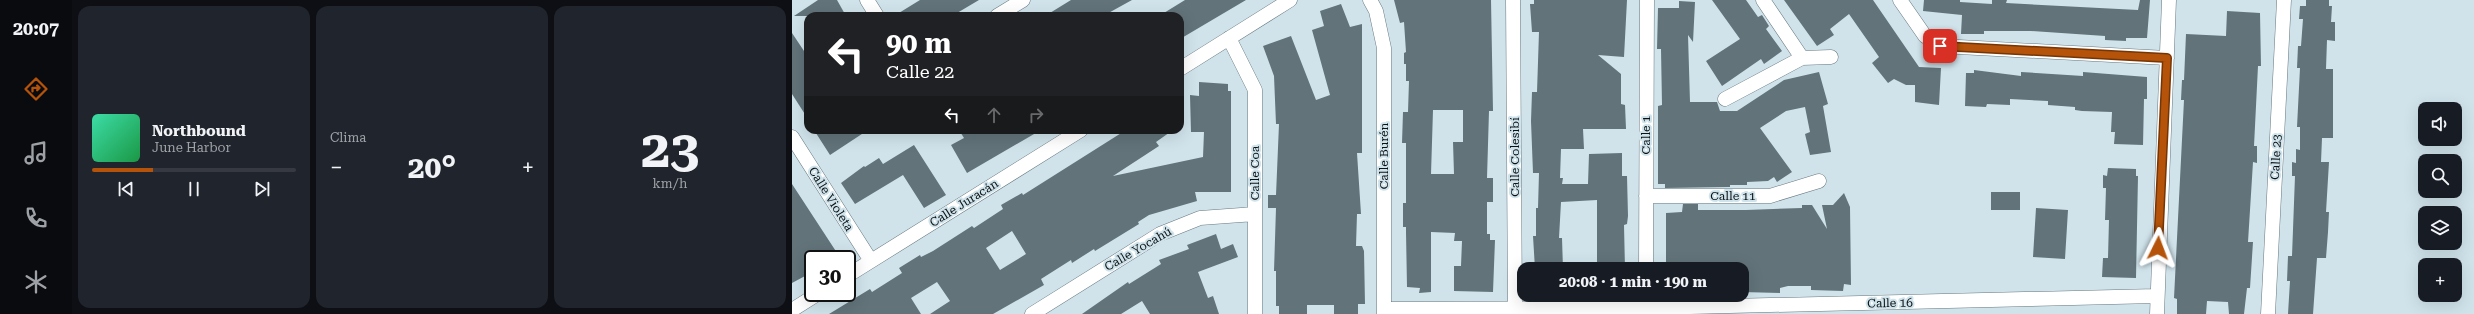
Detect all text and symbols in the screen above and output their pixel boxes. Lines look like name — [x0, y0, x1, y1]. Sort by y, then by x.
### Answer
text: 20:07 — [13, 18, 59, 39]
text: 90 m — [886, 27, 951, 60]
icon: left — [820, 28, 872, 80]
pin — [1923, 29, 1957, 63]
icon: arrive — [1929, 35, 1951, 57]
text: Calle 22 — [886, 61, 954, 82]
icon: directions — [22, 75, 50, 103]
map controls — [2418, 102, 2462, 302]
button: sound — [2418, 102, 2462, 146]
icon: left — [941, 104, 963, 126]
icon: ahead — [983, 104, 1005, 126]
icon: right — [1025, 104, 1047, 126]
street label: Calle 1 — [1639, 115, 1653, 154]
street label: Calle Colesibí — [1508, 117, 1522, 197]
text: 23 — [641, 119, 699, 180]
text: Northbound — [152, 122, 246, 140]
street label: Calle Burén — [1377, 122, 1391, 189]
text: Clima — [330, 130, 366, 145]
street label: Calle 23 — [2268, 134, 2284, 180]
icon: music — [22, 139, 50, 167]
text: June Harbor — [152, 140, 231, 155]
street label: Calle Coa — [1248, 145, 1262, 200]
text: 20° — [408, 150, 456, 185]
button: search — [2418, 154, 2462, 198]
text: − — [330, 155, 342, 180]
text: + — [522, 155, 534, 180]
street label: Calle Violeta — [806, 164, 857, 234]
text: km/h — [653, 176, 687, 191]
street label: Calle Juracán — [927, 176, 1001, 230]
icon: previous — [115, 178, 137, 200]
icon: pause — [183, 178, 205, 200]
icon: next — [251, 178, 273, 200]
street label: Calle 11 — [1710, 189, 1756, 203]
icon: phone — [22, 204, 50, 232]
button: layers — [2418, 206, 2462, 250]
street label: Calle Yocahú — [1102, 224, 1174, 274]
position arrow — [2137, 227, 2179, 269]
speed limit sign: 30 — [804, 250, 856, 302]
button: + — [2418, 258, 2462, 302]
icon: climate — [22, 268, 50, 296]
text: 20:08 · 1 min · 190 m — [1559, 273, 1707, 291]
street label: Calle 16 — [1867, 296, 1913, 310]

